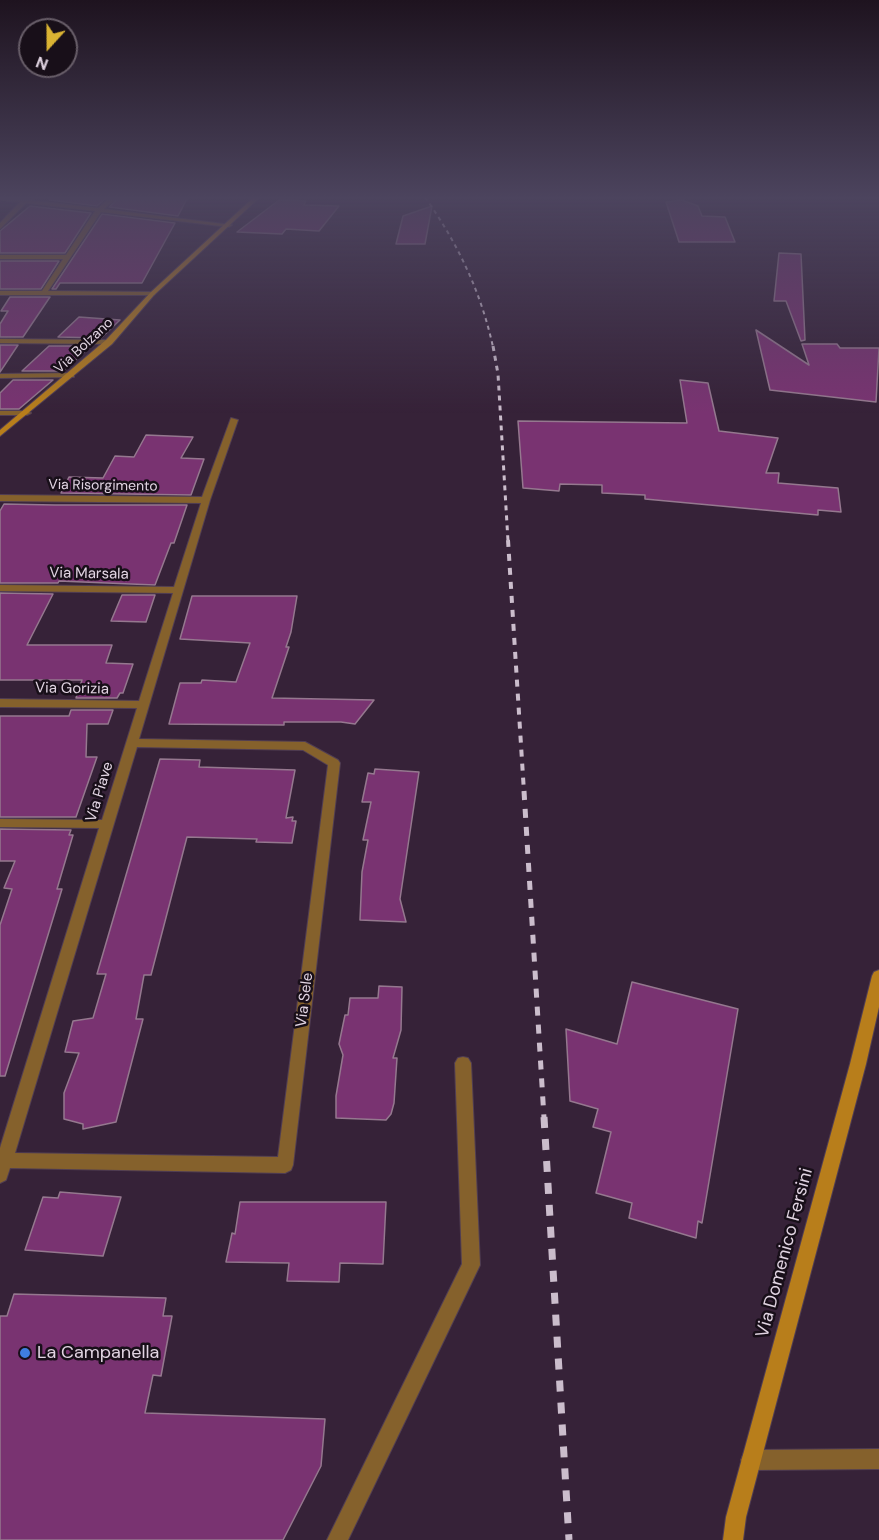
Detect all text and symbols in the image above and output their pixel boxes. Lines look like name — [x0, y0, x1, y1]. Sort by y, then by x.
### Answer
north arrow — [18, 18, 78, 78]
text: N — [33, 52, 51, 75]
street label: Via Bolzano — [51, 315, 117, 377]
street label: Via Risorgimento — [48, 477, 158, 495]
street label: Via Marsala — [49, 564, 129, 584]
street label: Via Gorizia — [35, 679, 109, 699]
street label: Via Piave — [82, 760, 118, 824]
street label: Via Sele — [293, 972, 317, 1028]
street label: Via Domenico Fersini — [752, 1166, 818, 1340]
place label: La Campanella — [37, 1342, 159, 1364]
marker: La Campanella — [18, 1346, 32, 1360]

